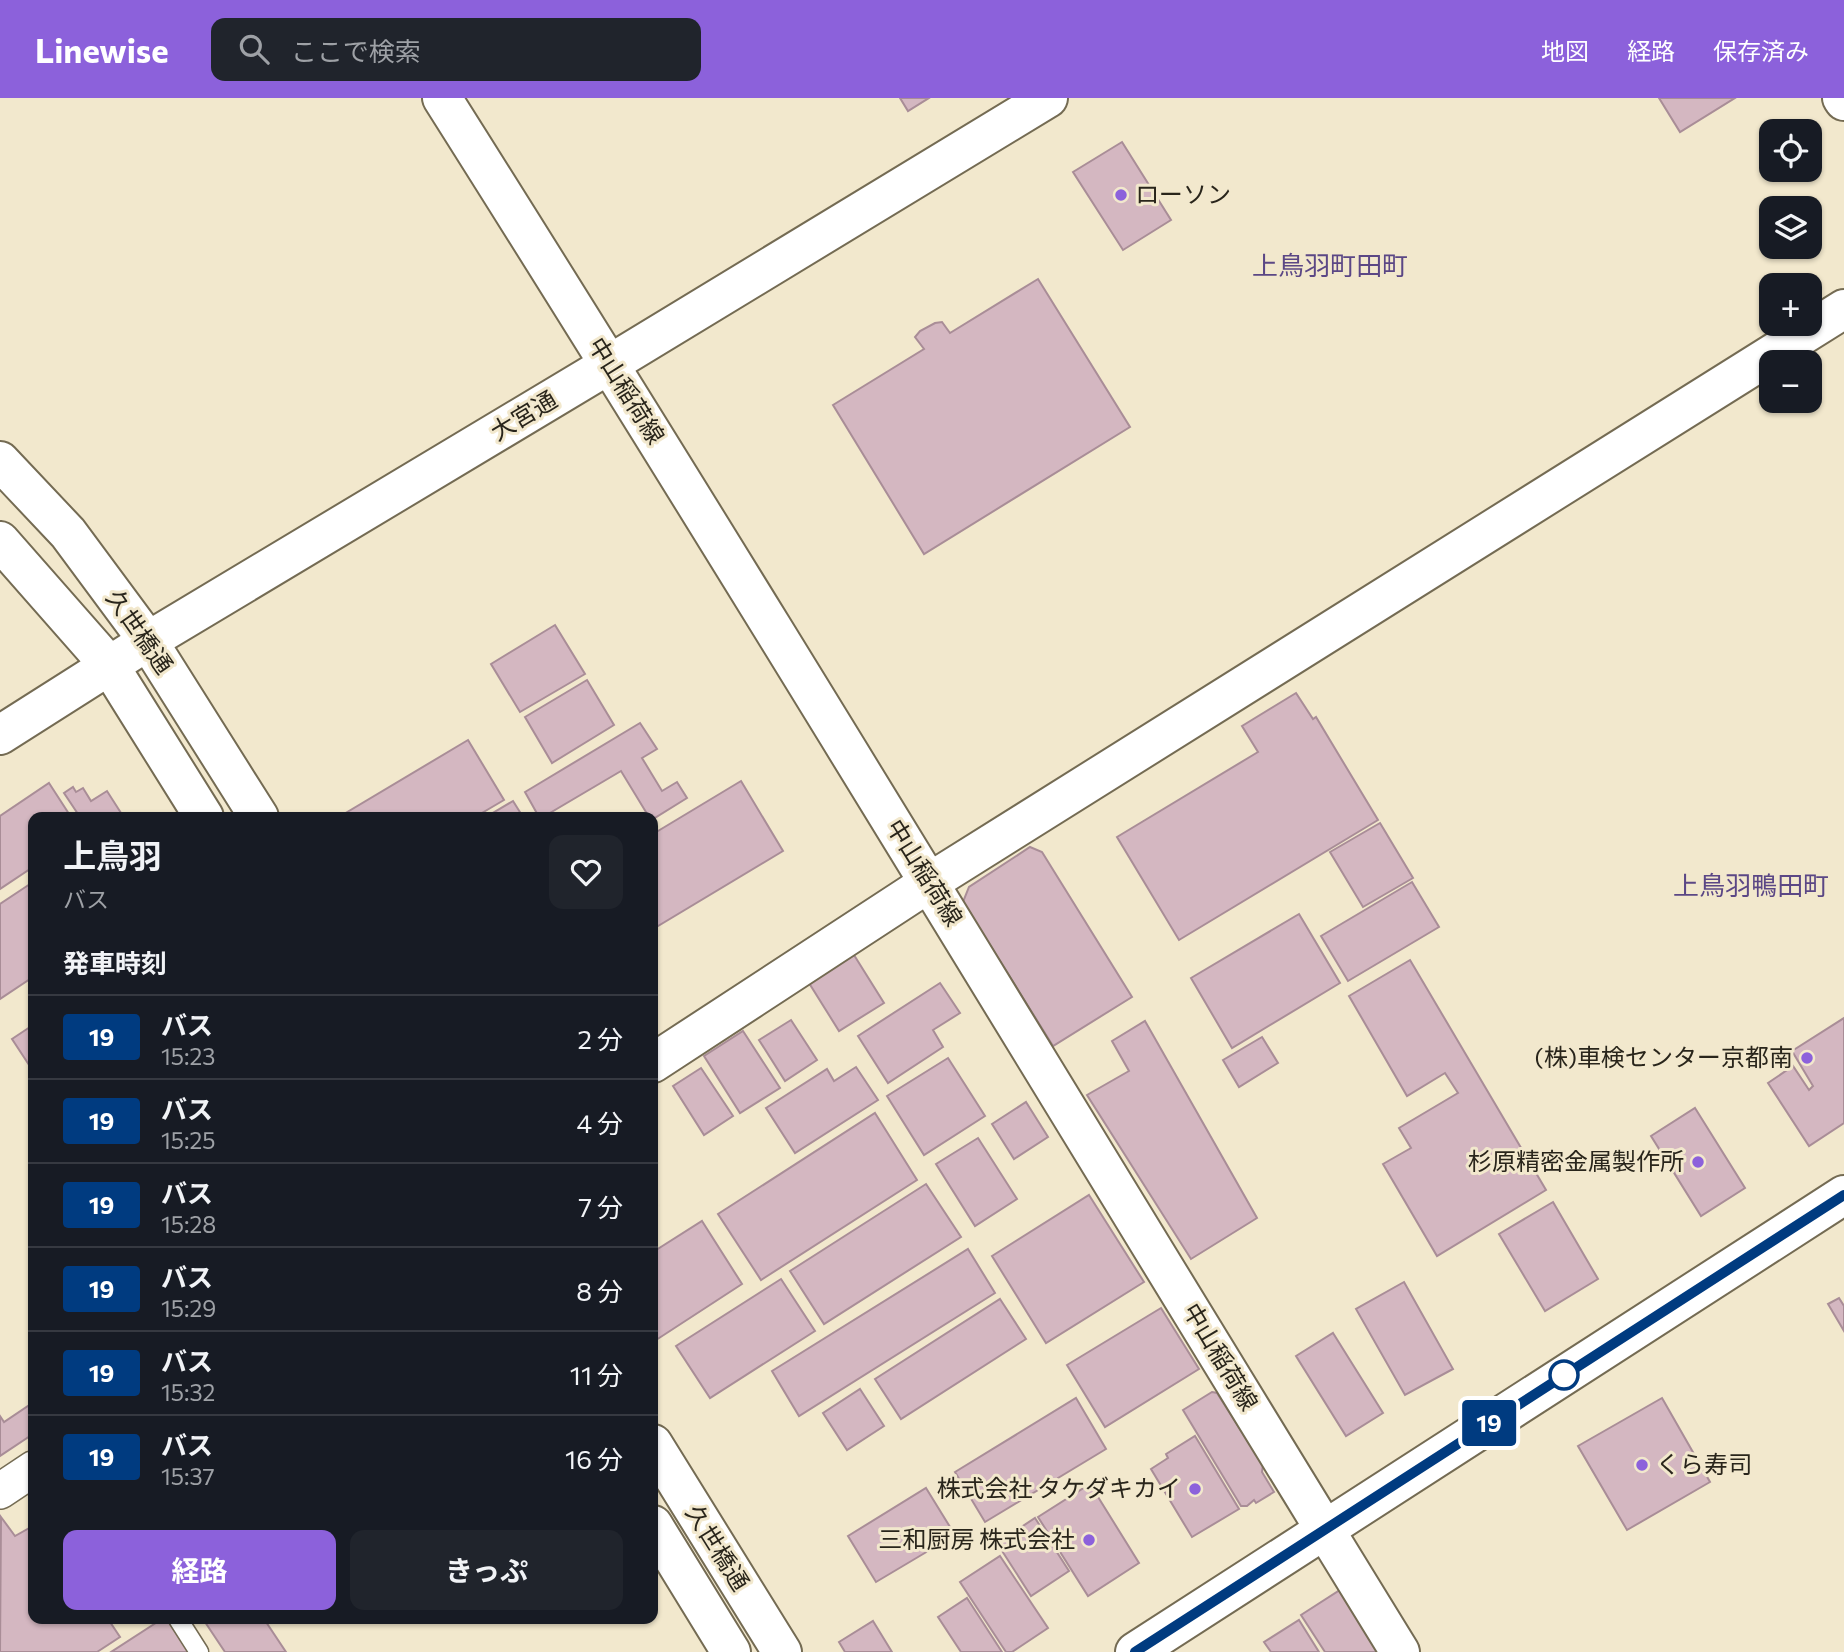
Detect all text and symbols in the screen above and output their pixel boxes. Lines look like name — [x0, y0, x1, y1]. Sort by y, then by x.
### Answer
search box — [211, 18, 701, 81]
text: Linewise — [35, 29, 169, 70]
icon: search — [235, 30, 273, 68]
text: ここで検索 — [291, 35, 421, 66]
text: 地図 — [1541, 36, 1589, 65]
text: 経路 — [1627, 36, 1675, 65]
text: 保存済み — [1713, 36, 1809, 65]
map controls — [1759, 119, 1822, 413]
button: locate — [1759, 119, 1822, 182]
place label: ローソン — [1135, 179, 1231, 208]
marker: ローソン — [1113, 187, 1129, 203]
button: layers — [1759, 196, 1822, 259]
district label: 上鳥羽町田町 — [1252, 249, 1408, 280]
button: + — [1759, 273, 1822, 336]
street label: 中山稲荷線 — [583, 332, 671, 449]
button: − — [1759, 350, 1822, 413]
street label: 大宮通 — [485, 384, 562, 446]
street label: 久世橋通 — [101, 584, 180, 679]
street label: 中山稲荷線 — [881, 814, 969, 931]
text: 上鳥羽 — [63, 834, 162, 875]
button: heart — [549, 835, 623, 909]
district label: 上鳥羽鴨田町 — [1673, 869, 1829, 900]
text: バス — [63, 885, 109, 913]
text: 発車時刻 — [63, 947, 167, 978]
text: バス — [161, 1009, 213, 1040]
text: 19 — [89, 1022, 114, 1051]
text: 2 分 — [578, 1023, 623, 1054]
text: 15:23 — [161, 1042, 215, 1070]
place label: (株)車検センター京都南 — [1535, 1042, 1793, 1071]
marker: (株)車検センター京都南 — [1799, 1050, 1815, 1066]
text: バス — [161, 1093, 213, 1124]
text: 19 — [89, 1106, 114, 1135]
text: 4 分 — [576, 1107, 623, 1138]
text: 15:25 — [161, 1126, 215, 1154]
place label: 杉原精密金属製作所 — [1468, 1146, 1684, 1175]
marker: 杉原精密金属製作所 — [1690, 1154, 1706, 1170]
text: バス — [161, 1177, 213, 1208]
text: 19 — [89, 1190, 114, 1219]
text: 7 分 — [578, 1191, 623, 1222]
text: 15:28 — [161, 1210, 216, 1238]
text: バス — [161, 1261, 213, 1292]
text: 19 — [89, 1274, 114, 1303]
text: 8 分 — [576, 1275, 623, 1306]
text: 15:29 — [161, 1294, 216, 1322]
street label: 中山稲荷線 — [1178, 1297, 1265, 1415]
text: バス — [161, 1345, 213, 1376]
text: 19 — [89, 1358, 114, 1387]
text: 11 分 — [570, 1359, 623, 1390]
unlabelled marker — [1549, 1360, 1579, 1390]
text: 15:32 — [161, 1378, 215, 1406]
line badge: 19 — [1458, 1400, 1520, 1446]
text: 19 — [1476, 1408, 1502, 1437]
text: バス — [161, 1429, 213, 1460]
text: 19 — [89, 1442, 114, 1471]
text: 16 分 — [565, 1443, 623, 1474]
place label: くら寿司 — [1656, 1449, 1752, 1478]
marker: くら寿司 — [1634, 1457, 1650, 1473]
text: 15:37 — [161, 1462, 215, 1490]
place label: 株式会社 タケダキカイ — [936, 1473, 1181, 1502]
marker: 株式会社 タケダキカイ — [1187, 1481, 1203, 1497]
street label: 久世橋通 — [681, 1499, 756, 1596]
place label: 三和厨房 株式会社 — [878, 1524, 1075, 1553]
button: 経路 — [63, 1530, 336, 1610]
button: きっぷ — [350, 1530, 623, 1610]
marker: 三和厨房 株式会社 — [1081, 1532, 1097, 1548]

